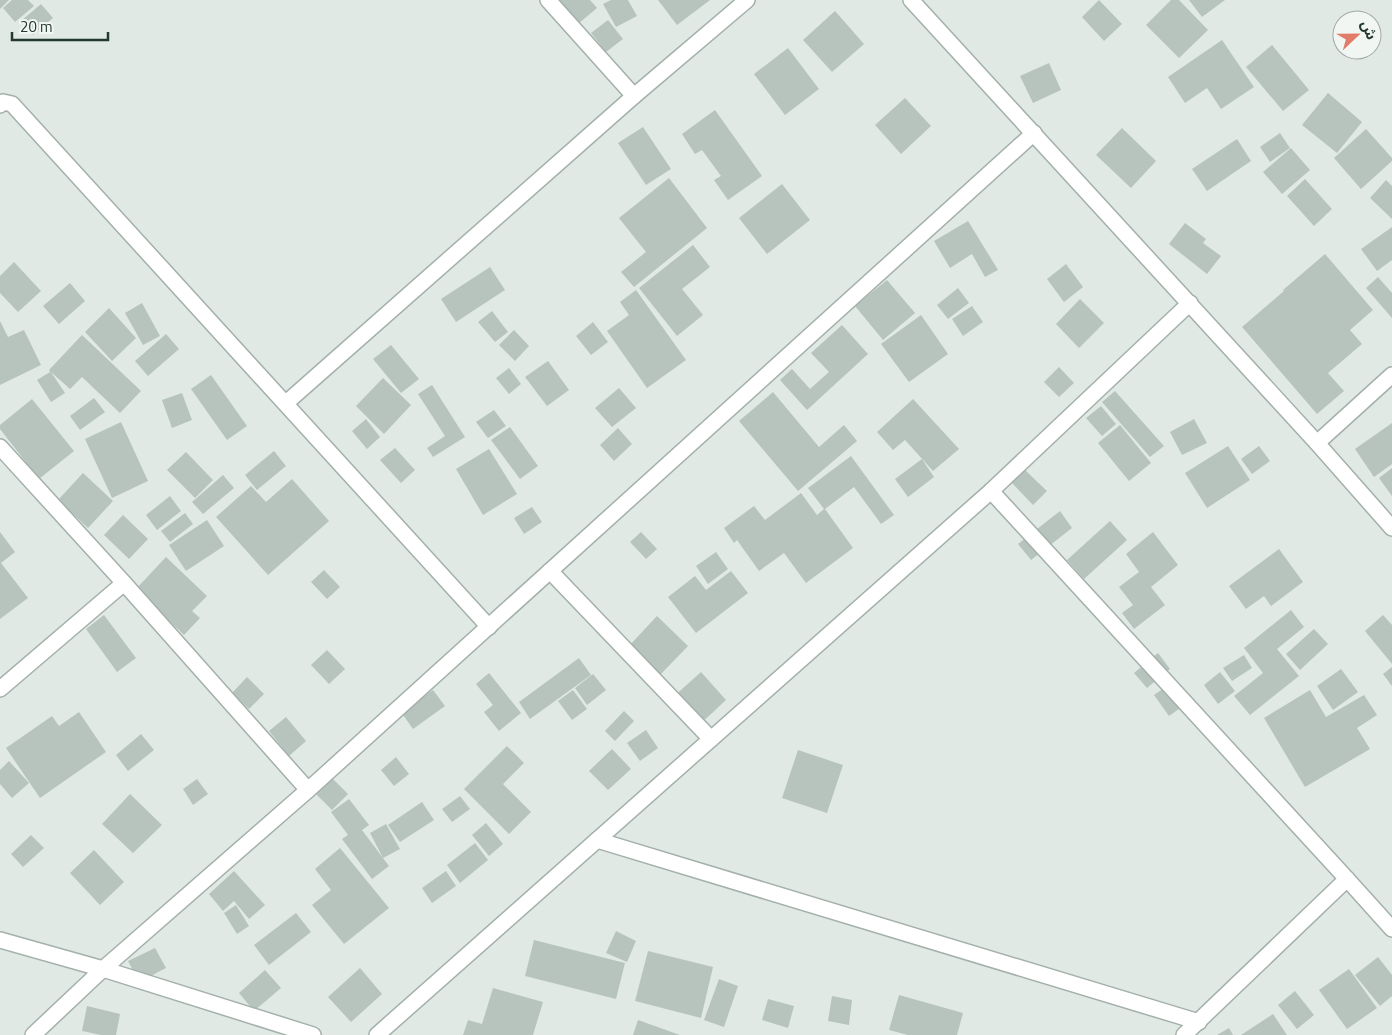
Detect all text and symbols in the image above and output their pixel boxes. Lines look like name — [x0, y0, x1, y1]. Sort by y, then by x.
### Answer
scale bar — [12, 10, 109, 42]
north arrow — [1332, 10, 1382, 60]
text: 20 m — [20, 15, 53, 38]
text: ش — [1356, 17, 1383, 43]

